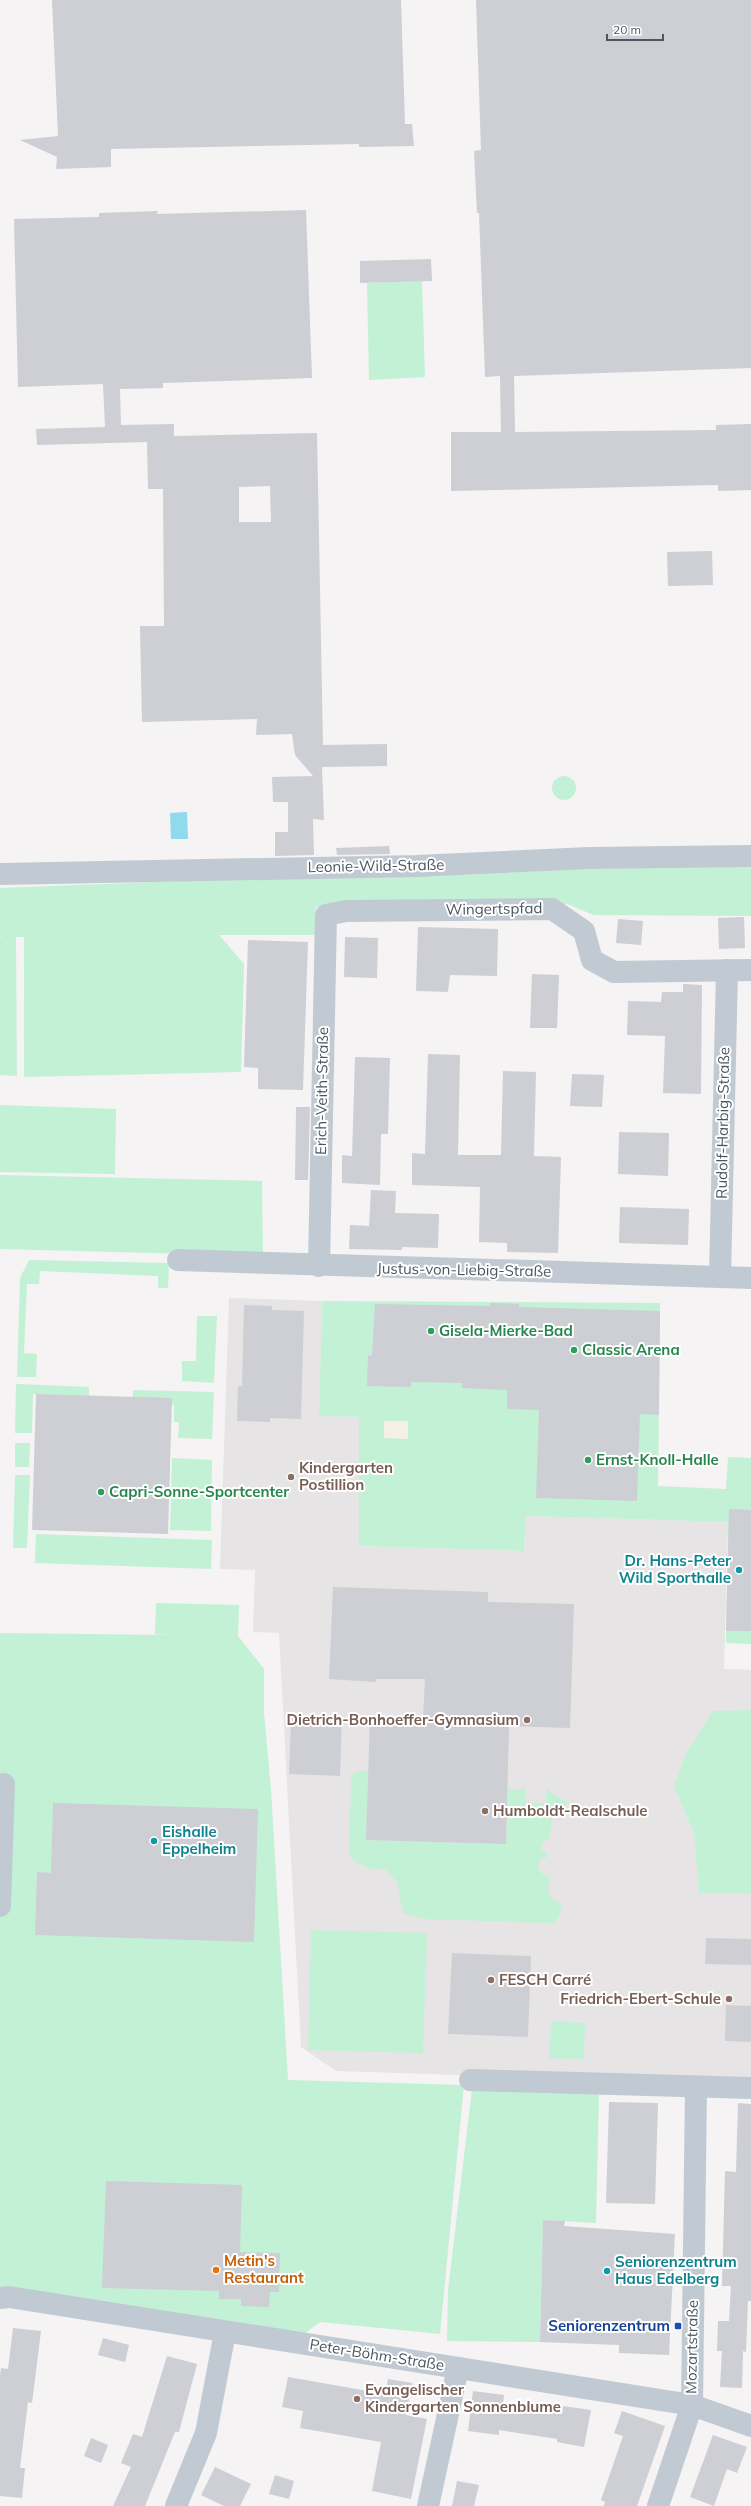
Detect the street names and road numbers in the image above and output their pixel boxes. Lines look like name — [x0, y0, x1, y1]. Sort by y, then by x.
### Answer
street label: Leonie-Wild-Straße — [307, 855, 445, 876]
street label: Wingertspfad — [445, 898, 543, 919]
street label: Erich-Veith-Straße — [311, 1027, 332, 1155]
street label: Rudolf-Harbig-Straße — [712, 1047, 733, 1199]
street label: Justus-von-Liebig-Straße — [377, 1258, 551, 1281]
street label: Mozartstraße — [681, 2300, 702, 2394]
street label: Peter-Böhm-Straße — [308, 2334, 446, 2375]

